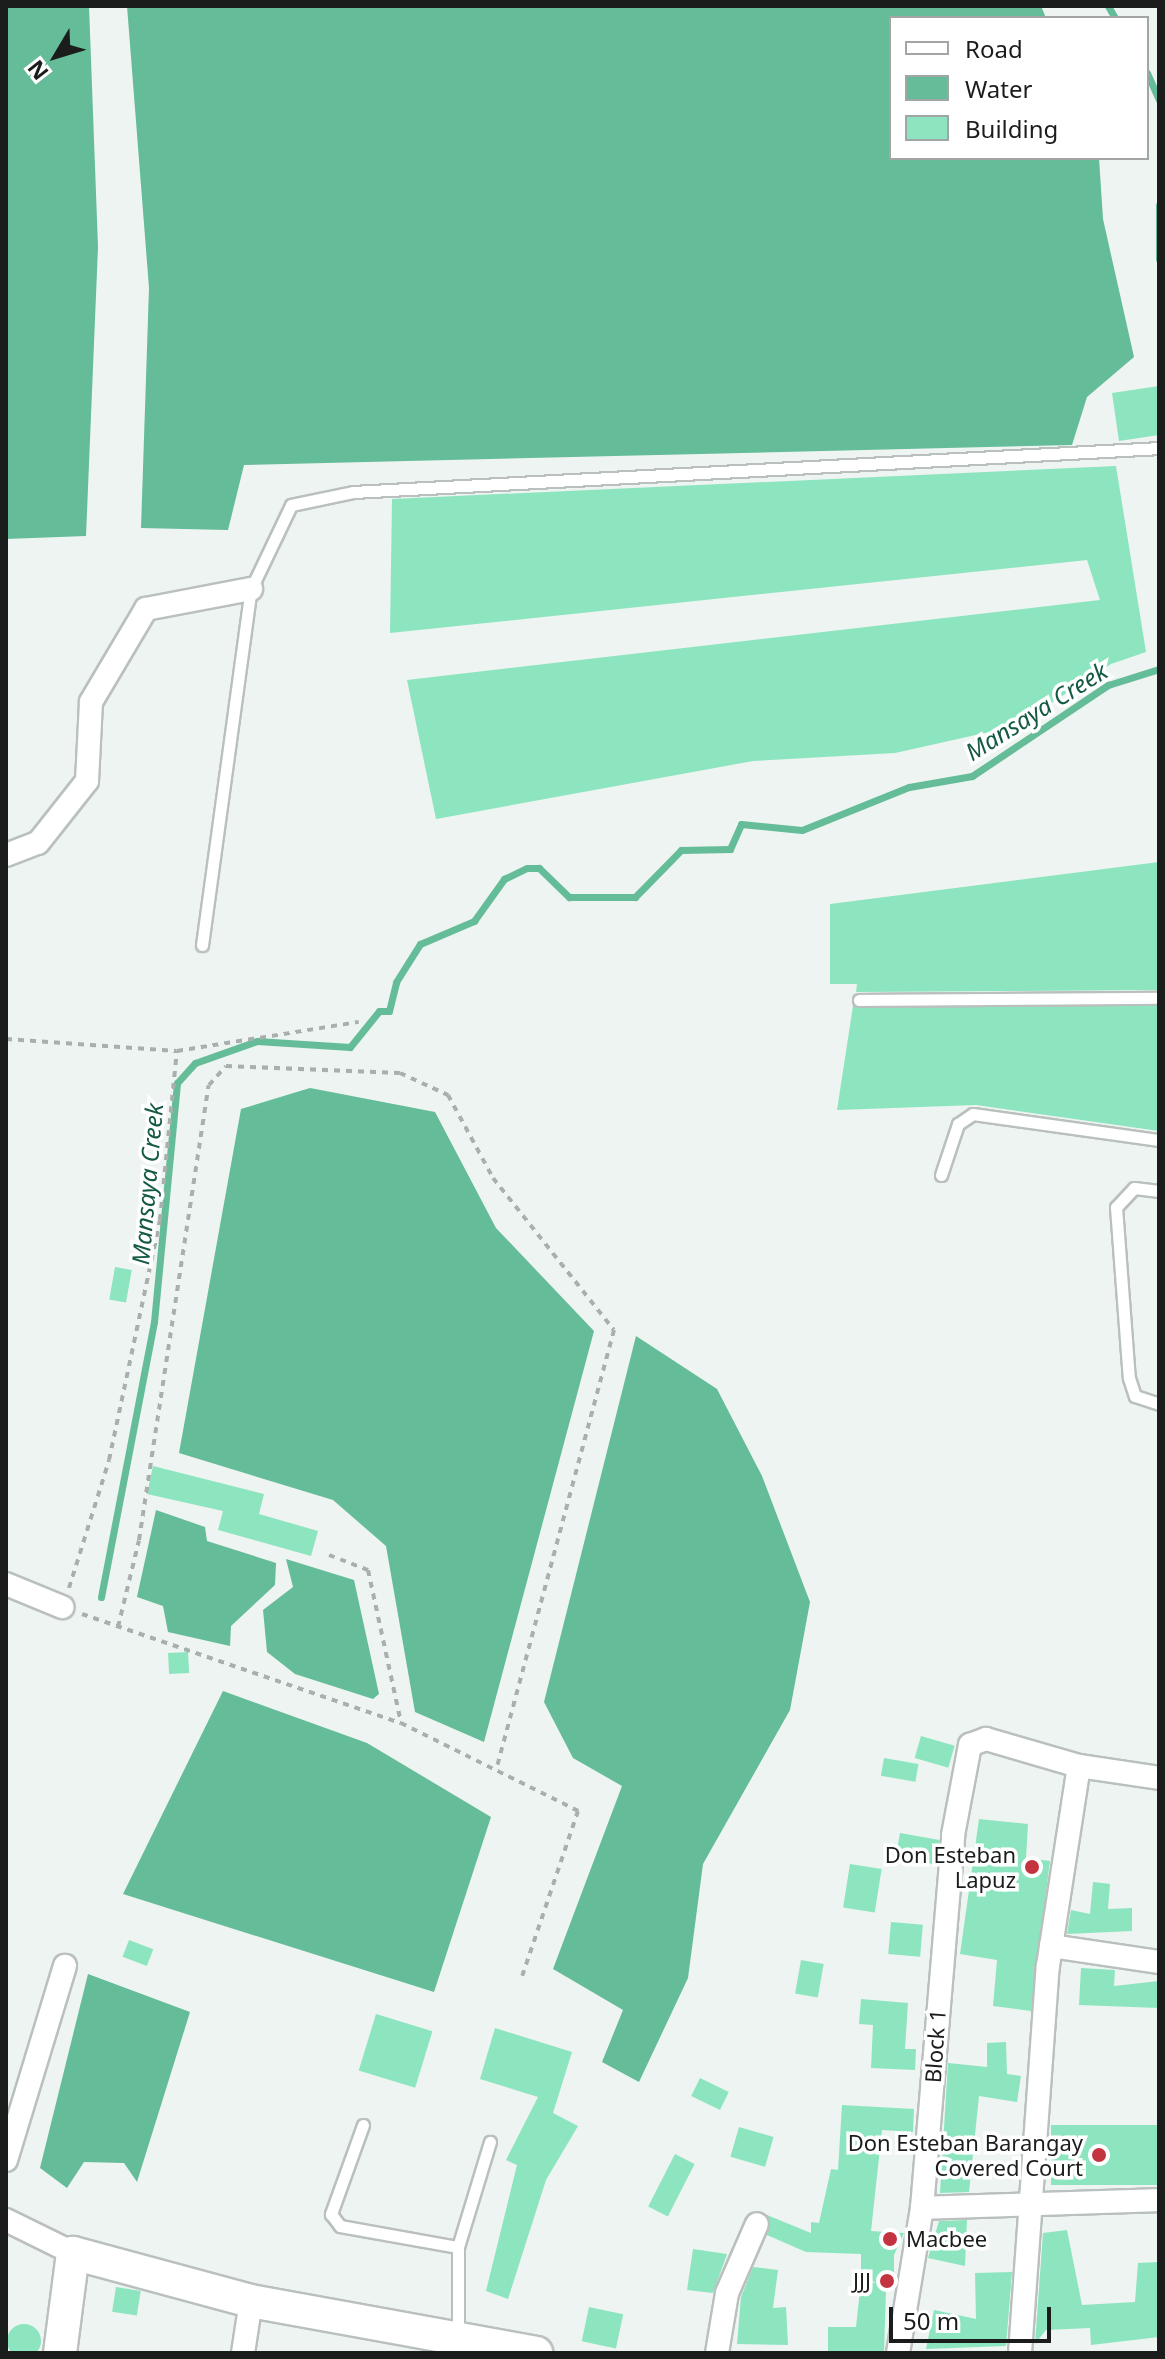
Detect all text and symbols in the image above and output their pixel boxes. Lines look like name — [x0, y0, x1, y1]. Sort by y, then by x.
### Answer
north arrow — [16, 16, 96, 96]
legend — [889, 16, 1149, 160]
text: Road — [965, 32, 1023, 65]
text: N — [20, 54, 54, 87]
text: Water — [965, 72, 1032, 105]
text: Building — [965, 112, 1058, 145]
water label: Mansaya Creek — [960, 656, 1112, 766]
water label: Mansaya Creek — [126, 1102, 168, 1266]
place label: Don Esteban Lapuz — [885, 1841, 1016, 1892]
marker: Don Esteban Lapuz — [1023, 1858, 1041, 1876]
street label: Block 1 — [919, 2008, 951, 2084]
place label: Don Esteban Barangay Covered Court — [848, 2129, 1083, 2180]
marker: Don Esteban Barangay Covered Court — [1090, 2146, 1108, 2164]
place label: Macbee — [906, 2226, 987, 2252]
marker: Macbee — [881, 2230, 899, 2248]
place label: JJJ — [853, 2268, 871, 2294]
marker: JJJ — [878, 2272, 896, 2290]
scale bar — [893, 2291, 1055, 2341]
text: 50 m — [903, 2304, 959, 2337]

